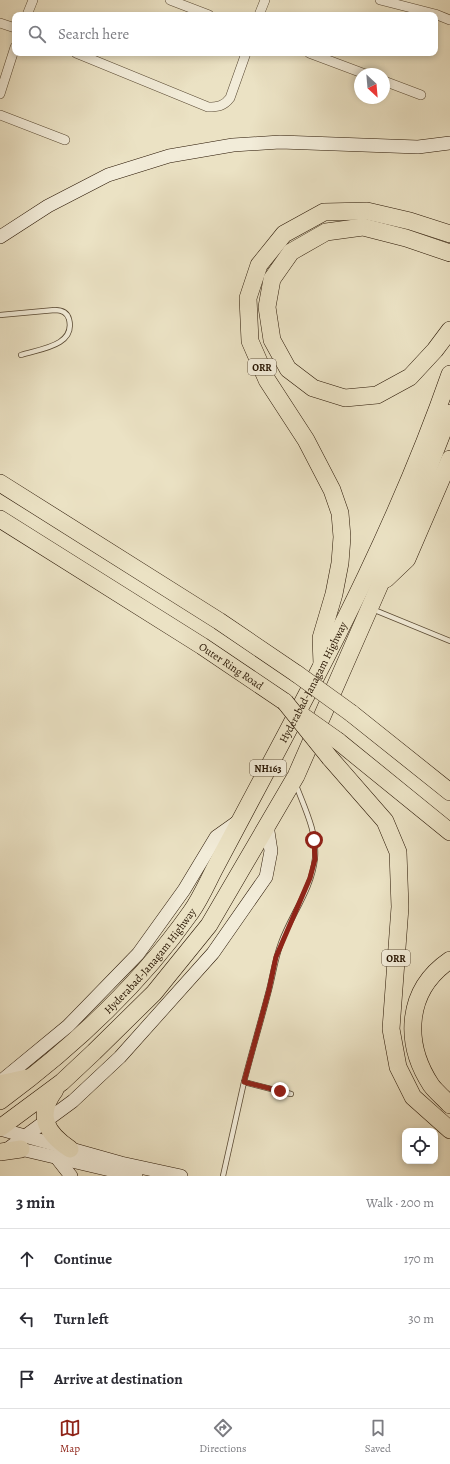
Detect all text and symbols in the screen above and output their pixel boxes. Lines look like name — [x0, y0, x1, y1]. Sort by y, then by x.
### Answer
search box — [12, 12, 438, 56]
icon: search — [26, 23, 48, 45]
text: Search here — [58, 24, 129, 44]
north arrow — [354, 68, 390, 104]
road number: ORR — [248, 359, 276, 375]
street label: Hyderabad-Janagam Highway — [276, 619, 351, 746]
street label: Outer Ring Road — [196, 639, 266, 693]
road number: NH163 — [250, 760, 286, 776]
route start — [305, 831, 323, 849]
street label: Hyderabad-Janagam Highway — [101, 905, 200, 1017]
road number: ORR — [382, 950, 410, 966]
route end — [271, 1082, 289, 1100]
map controls — [402, 1128, 438, 1164]
button: locate — [402, 1128, 438, 1164]
text: 3 min — [16, 1191, 55, 1214]
text: Walk · 200 m — [366, 1194, 434, 1211]
icon: ahead — [16, 1248, 38, 1270]
text: Continue — [54, 1249, 112, 1269]
text: 170 m — [404, 1250, 434, 1267]
icon: left — [16, 1308, 38, 1330]
text: Turn left — [54, 1309, 109, 1329]
text: 30 m — [408, 1310, 434, 1327]
icon: arrive — [16, 1368, 38, 1390]
text: Arrive at destination — [54, 1369, 183, 1389]
tab: Map — [59, 1417, 81, 1456]
tab: Directions — [199, 1417, 247, 1456]
tab: Saved — [365, 1417, 391, 1456]

